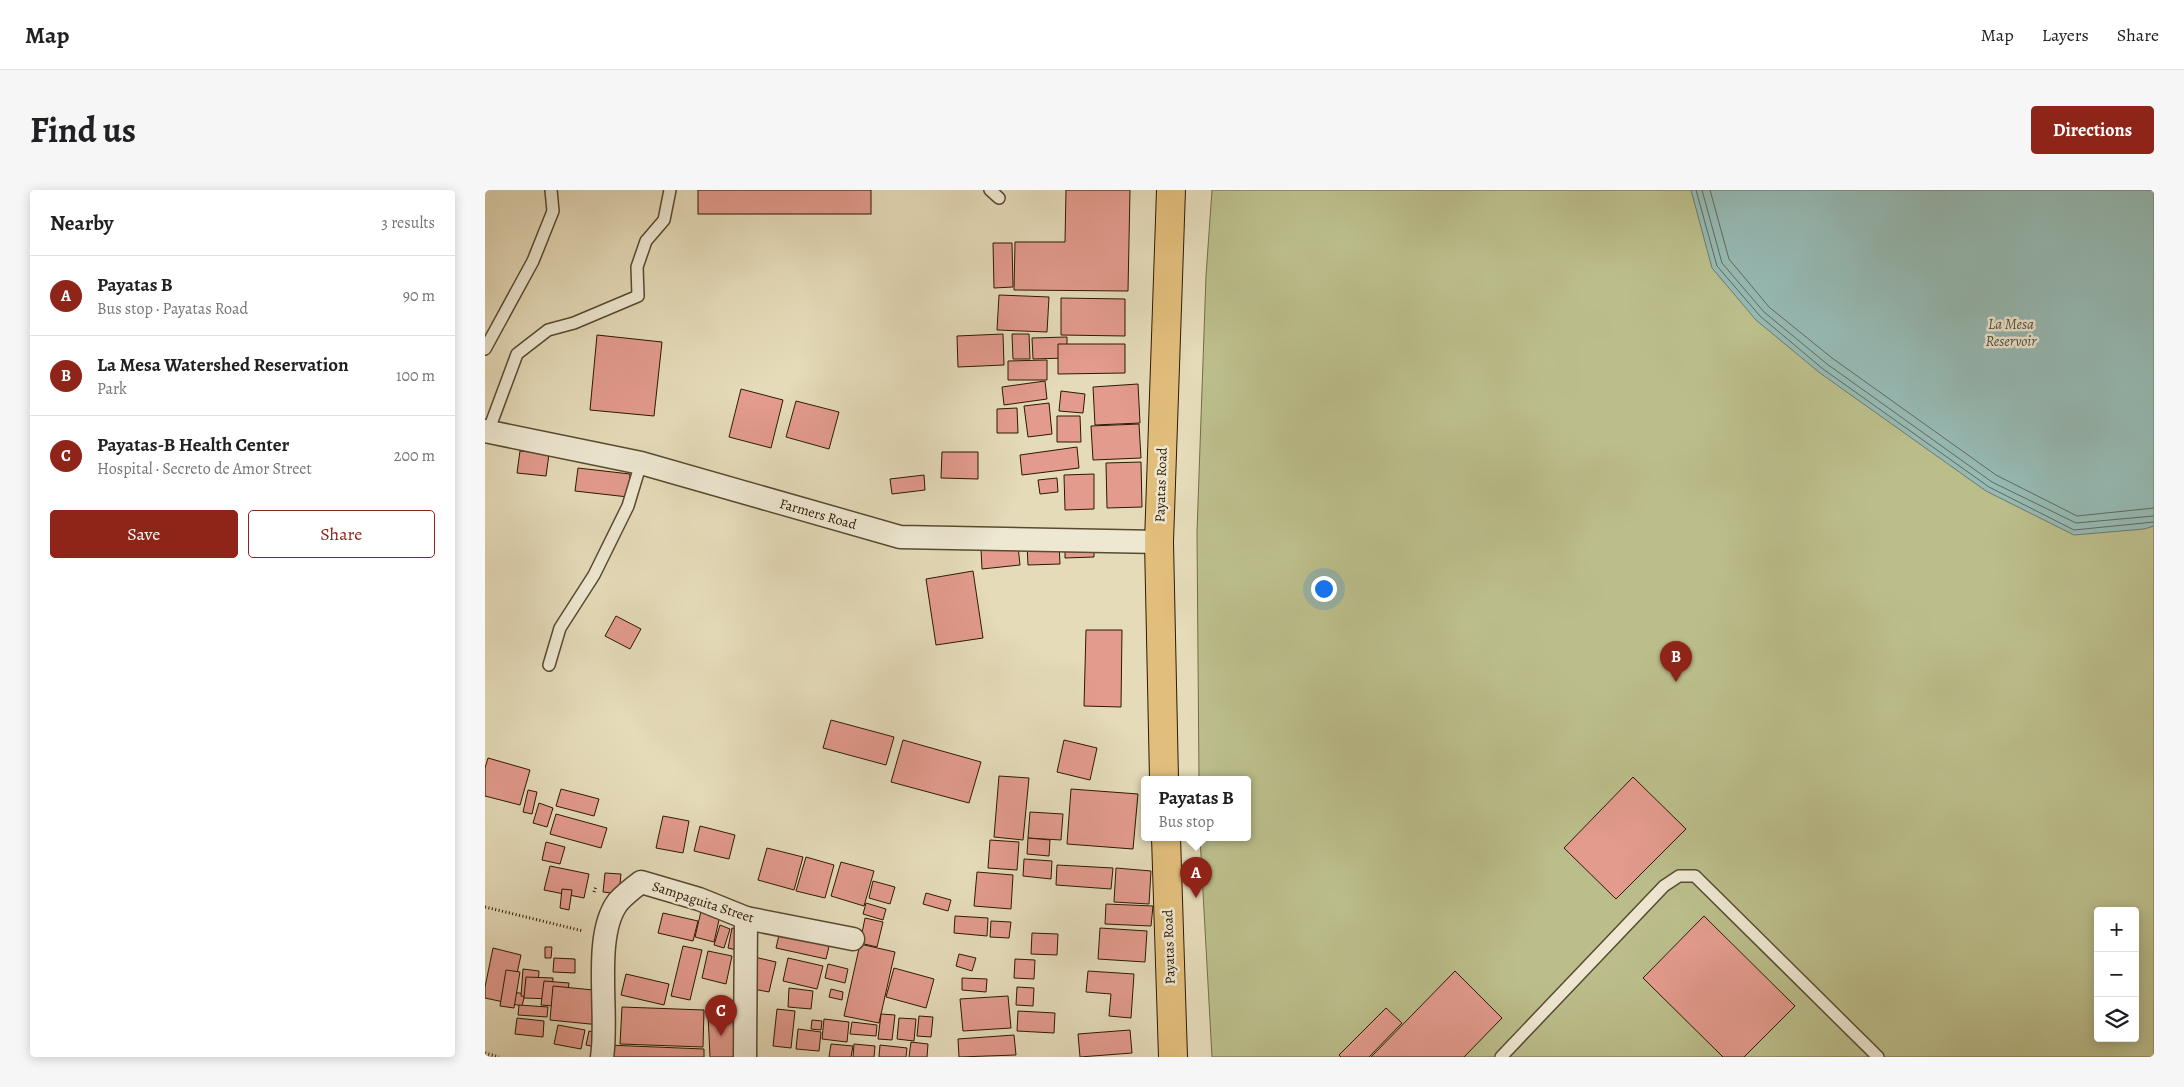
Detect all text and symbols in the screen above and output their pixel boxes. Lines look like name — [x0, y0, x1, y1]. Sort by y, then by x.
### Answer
text: Map — [25, 19, 69, 51]
text: Map — [1981, 23, 2014, 47]
text: Layers — [2042, 23, 2089, 47]
text: Share — [2117, 23, 2159, 47]
text: Find us — [30, 106, 136, 154]
button: Directions — [2031, 106, 2154, 154]
text: Nearby — [50, 209, 113, 237]
text: 3 results — [381, 212, 435, 234]
text: Payatas B — [97, 272, 173, 298]
text: A — [61, 285, 71, 307]
text: 90 m — [403, 285, 435, 307]
text: Bus stop · Payatas Road — [97, 298, 248, 320]
water label: La Mesa Reservoir — [1986, 314, 2037, 351]
text: La Mesa Watershed Reservation — [97, 352, 349, 378]
text: B — [61, 365, 71, 387]
text: 100 m — [396, 365, 435, 387]
text: Park — [97, 378, 127, 400]
text: Payatas-B Health Center — [97, 432, 289, 458]
text: C — [61, 445, 71, 467]
text: 200 m — [394, 445, 435, 467]
street label: Payatas Road — [1150, 447, 1172, 523]
text: Hospital · Secreto de Amor Street — [97, 458, 312, 480]
street label: Farmers Road — [777, 494, 859, 534]
button: Save — [50, 510, 238, 558]
button: Share — [248, 510, 435, 558]
your location — [1311, 576, 1337, 602]
pin: B — [1660, 641, 1692, 682]
popup — [1141, 776, 1251, 841]
text: Payatas B — [1158, 785, 1234, 811]
text: Bus stop — [1158, 811, 1214, 833]
pin: A — [1180, 857, 1212, 898]
street label: Sampaguita Street — [650, 877, 757, 928]
map controls — [2094, 907, 2139, 1042]
button: + — [2094, 907, 2139, 952]
street label: Payatas Road — [1158, 909, 1180, 985]
button: − — [2094, 952, 2139, 997]
pin: C — [705, 995, 737, 1036]
button: layers — [2094, 997, 2139, 1042]

